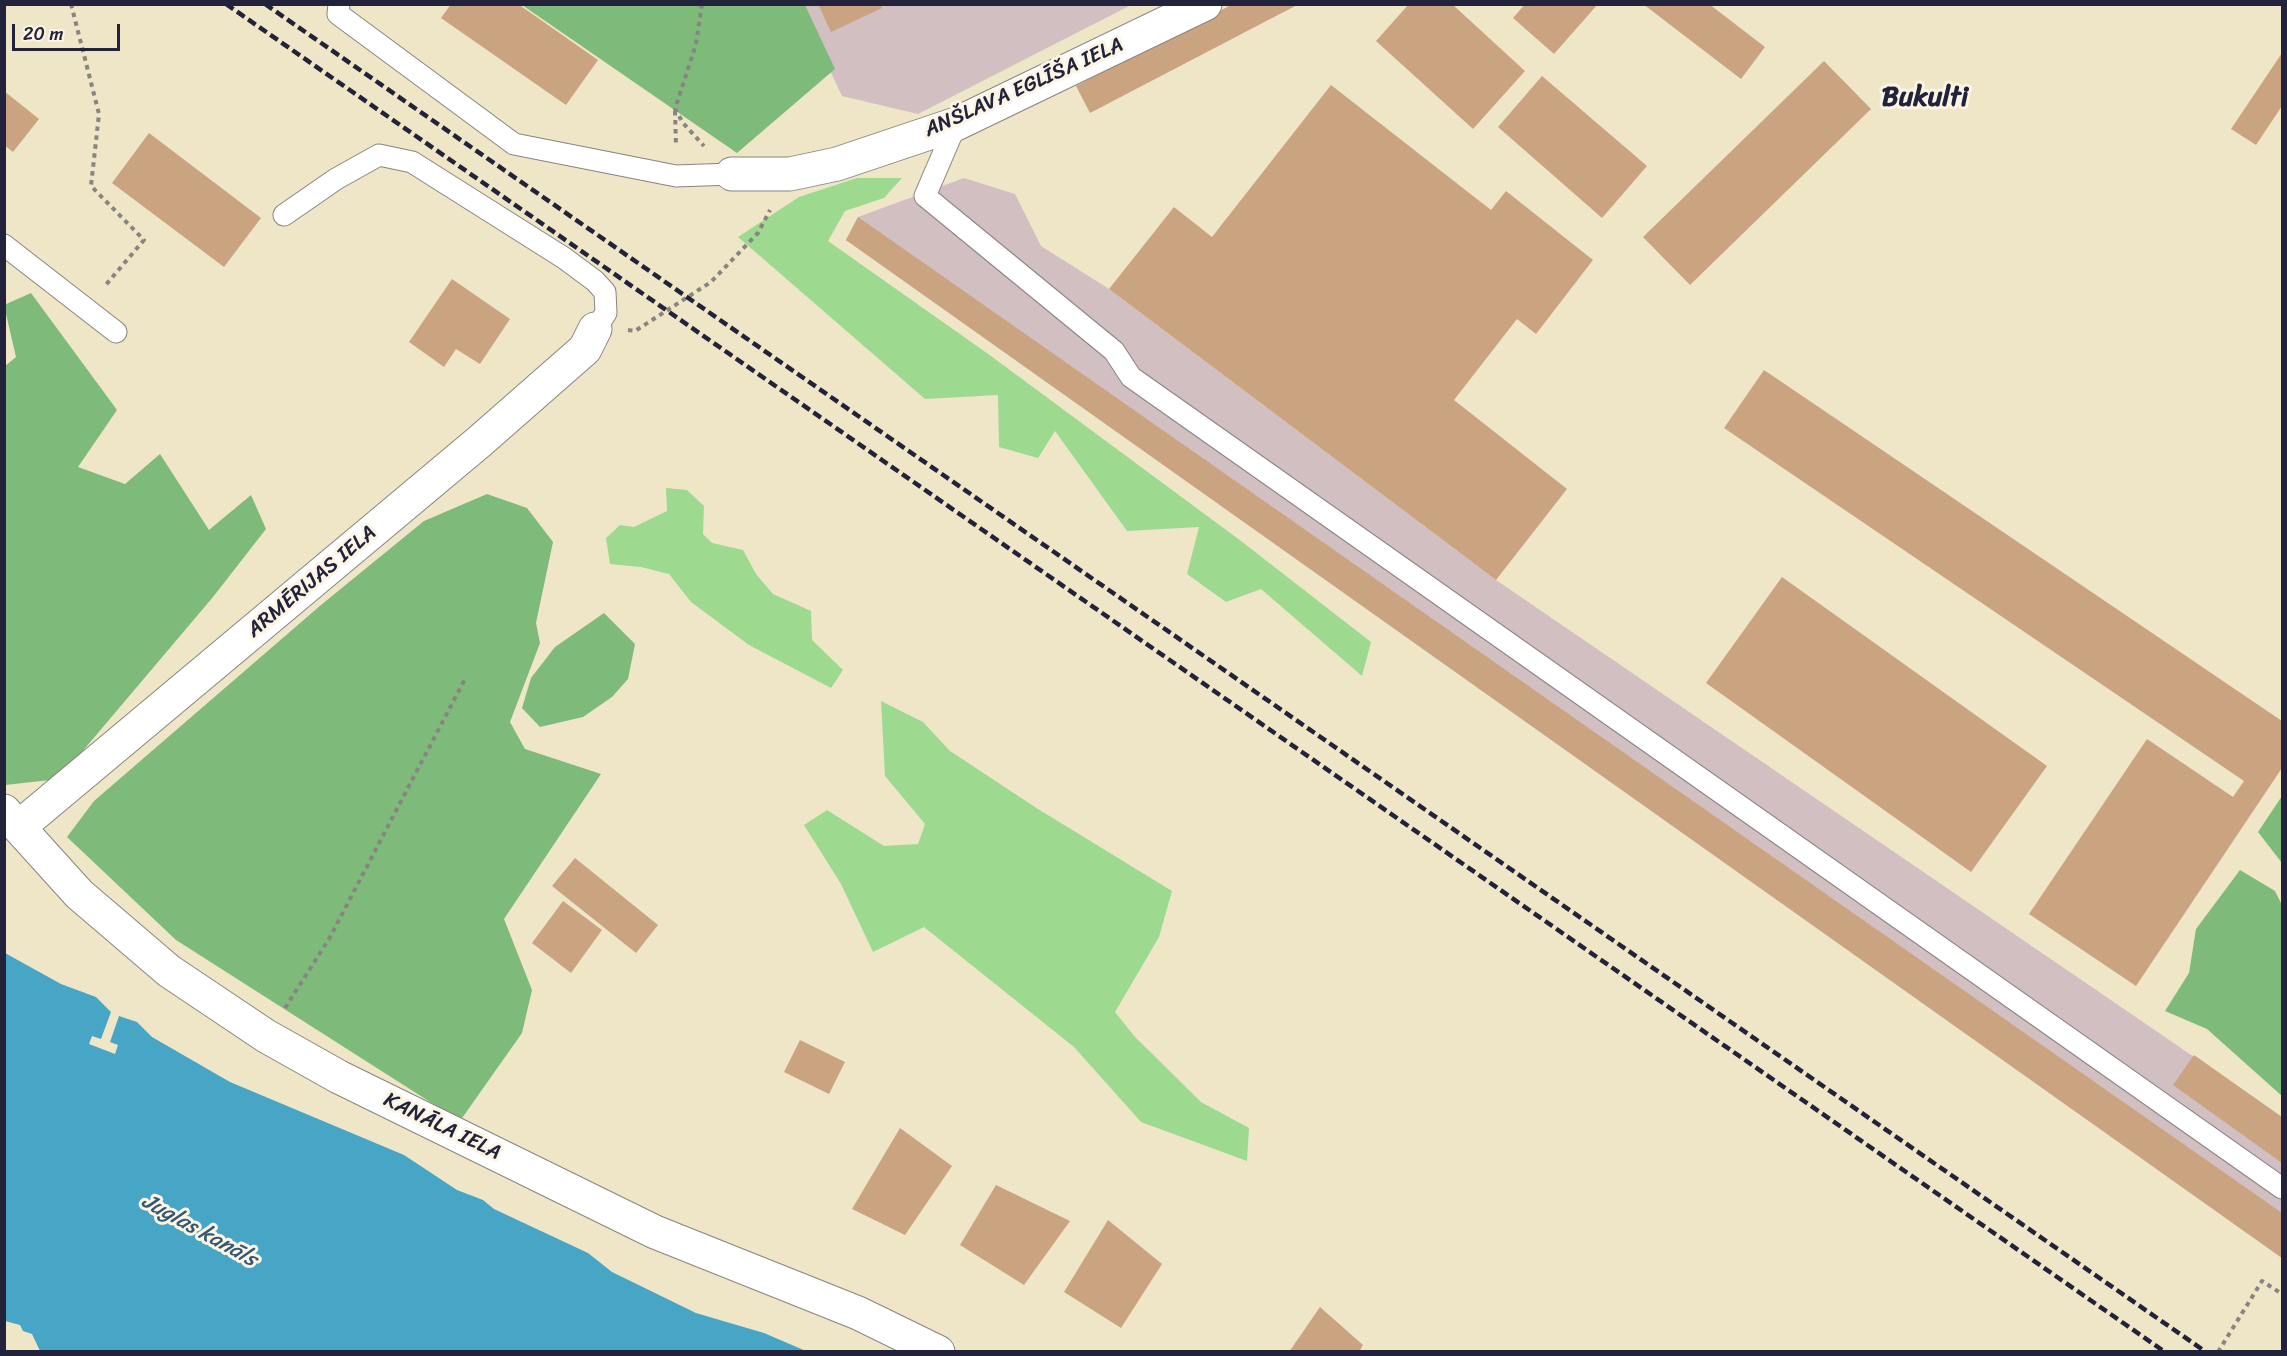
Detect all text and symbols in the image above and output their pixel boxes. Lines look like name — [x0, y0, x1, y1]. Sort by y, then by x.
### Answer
scale bar — [15, 12, 123, 50]
text: 20 m — [23, 18, 63, 50]
street label: ANŠLAVA EGLĪŠA IELA — [921, 33, 1127, 143]
district label: Bukulti — [1882, 82, 1968, 114]
street label: ARMĒRIJAS IELA — [242, 521, 382, 643]
street label: KANĀLA IELA — [379, 1088, 505, 1166]
water label: Juglas kanāls — [137, 1189, 261, 1273]

